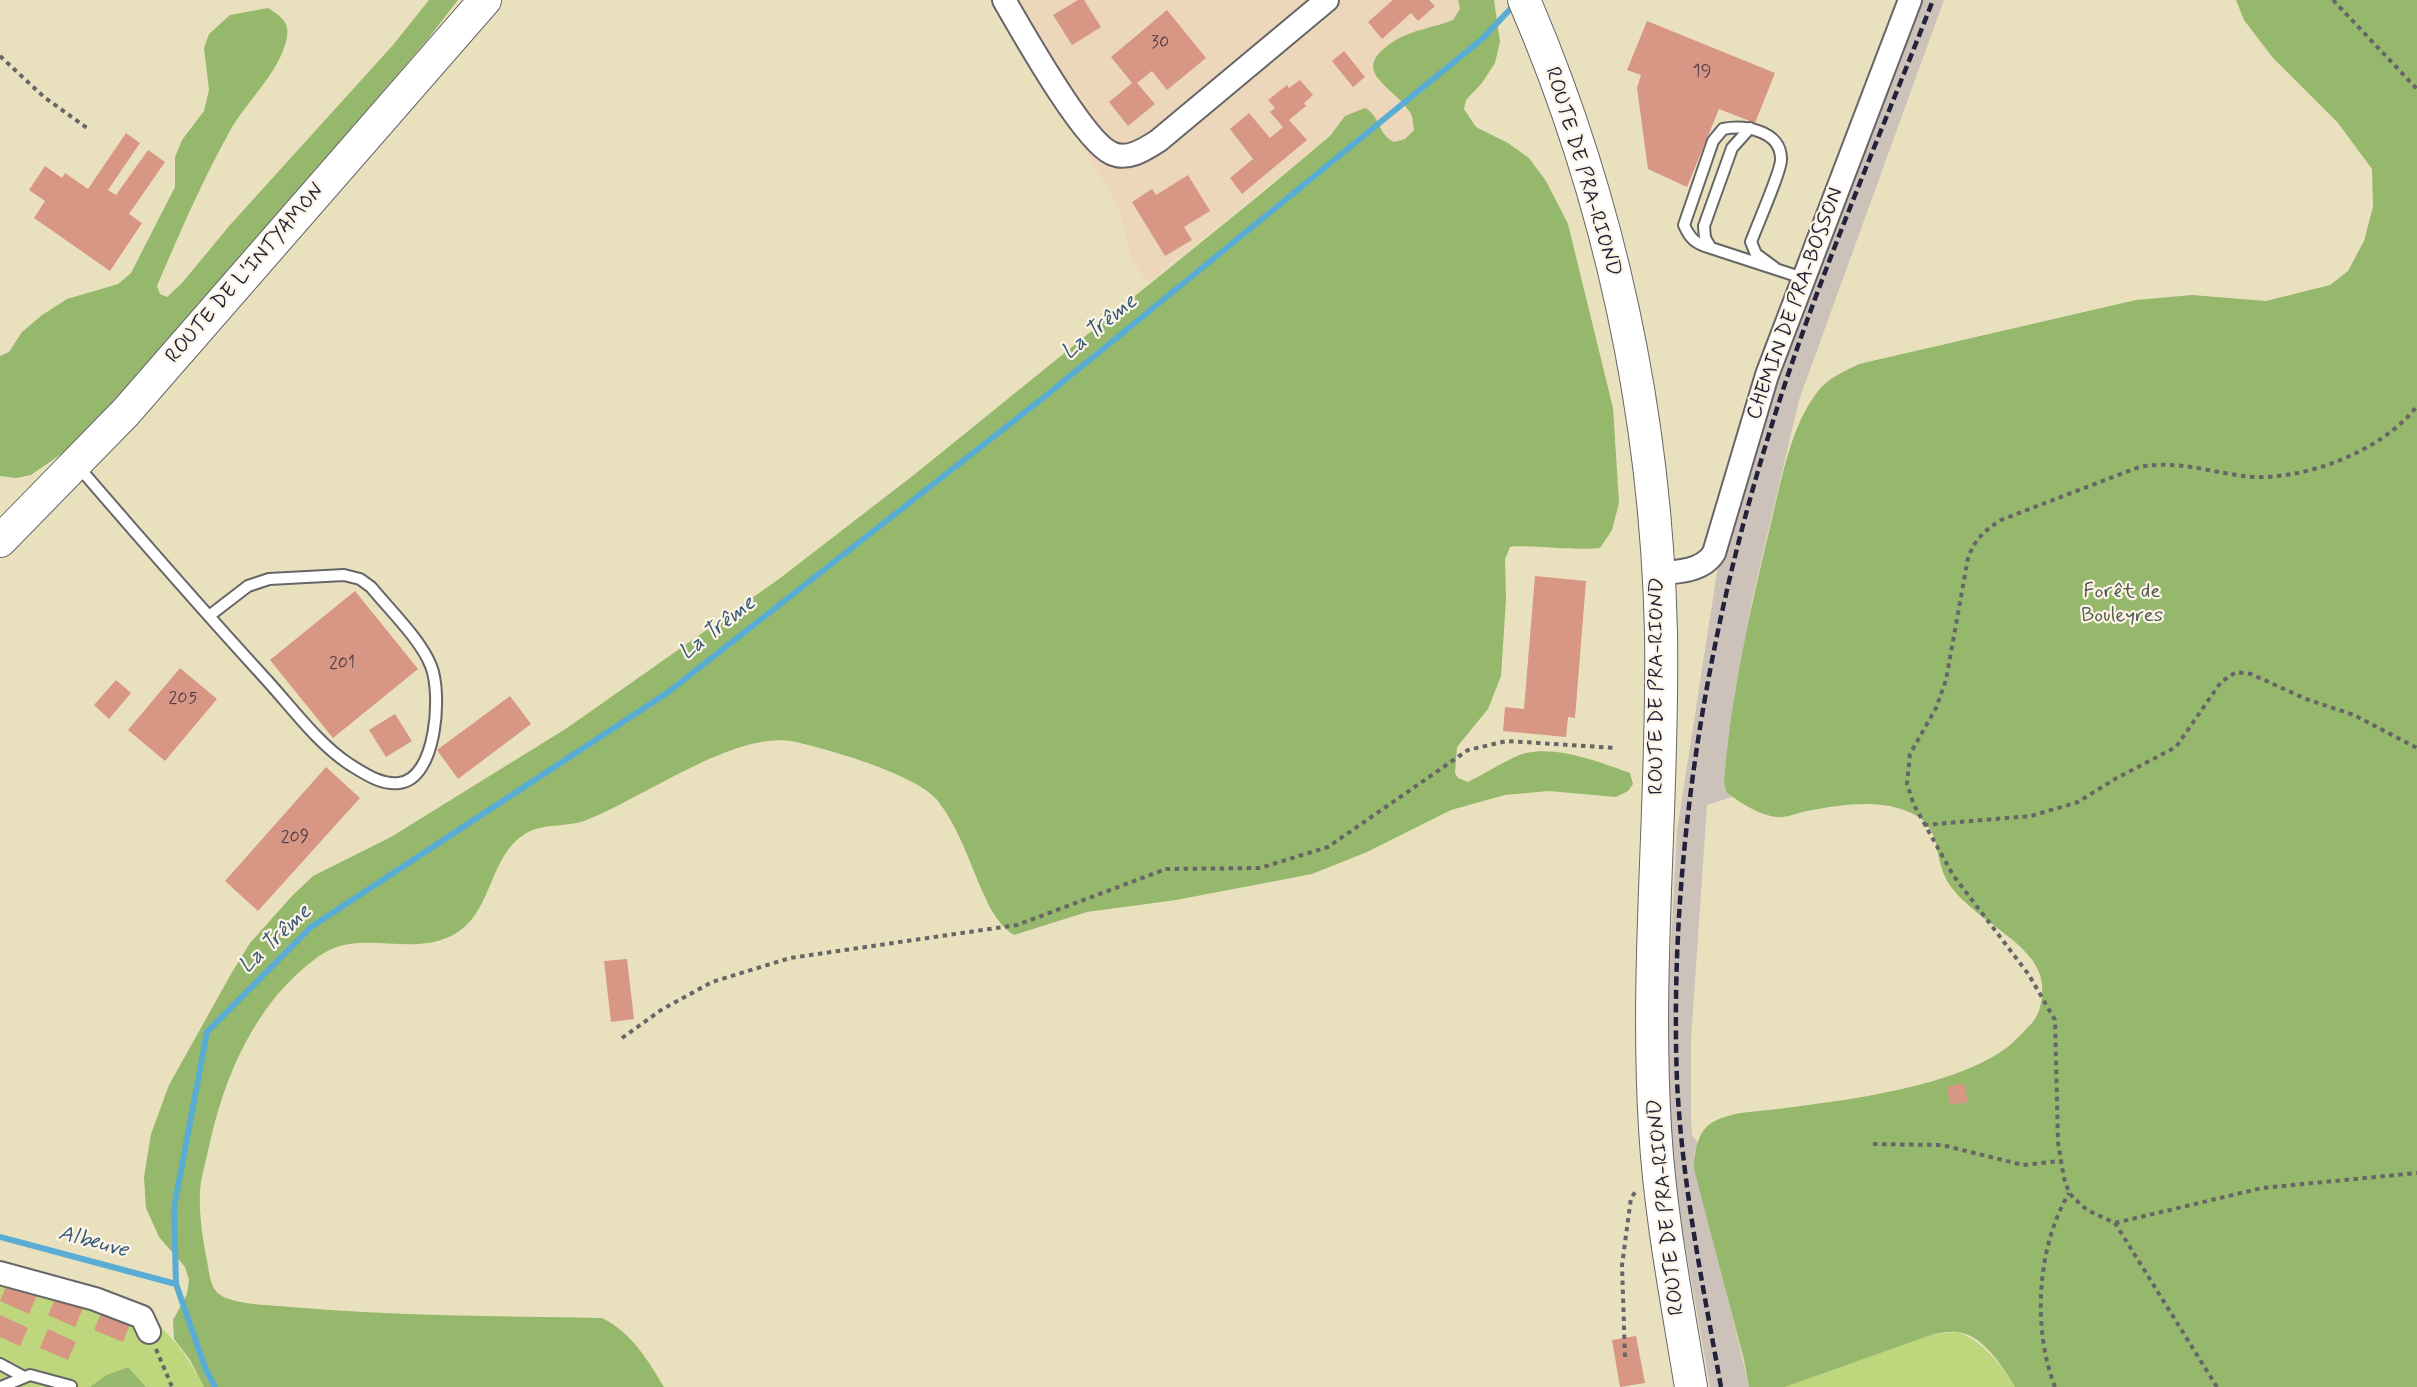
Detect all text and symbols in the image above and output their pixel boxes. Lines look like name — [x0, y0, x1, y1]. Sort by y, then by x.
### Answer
house number: 30 — [1151, 32, 1169, 54]
house number: 19 — [1693, 61, 1711, 83]
street label: ROUTE DE PRA-RIOND — [1538, 64, 1626, 280]
street label: ROUTE DE L'INTYAMON — [161, 179, 331, 369]
street label: CHEMIN DE PRA-BOSSON — [1742, 184, 1850, 424]
water label: La Trême — [1057, 290, 1143, 366]
street label: ROUTE DE PRA-RIOND — [1645, 577, 1671, 795]
park label: Forêt de Bouleyres — [2081, 580, 2163, 630]
water label: La Trême — [675, 591, 761, 667]
house number: 201 — [329, 653, 355, 675]
house number: 205 — [168, 688, 198, 710]
house number: 209 — [281, 827, 309, 849]
water label: La Trême — [234, 900, 318, 980]
street label: ROUTE DE PRA-RIOND — [1643, 1098, 1691, 1316]
water label: Albeuve — [55, 1221, 131, 1265]

